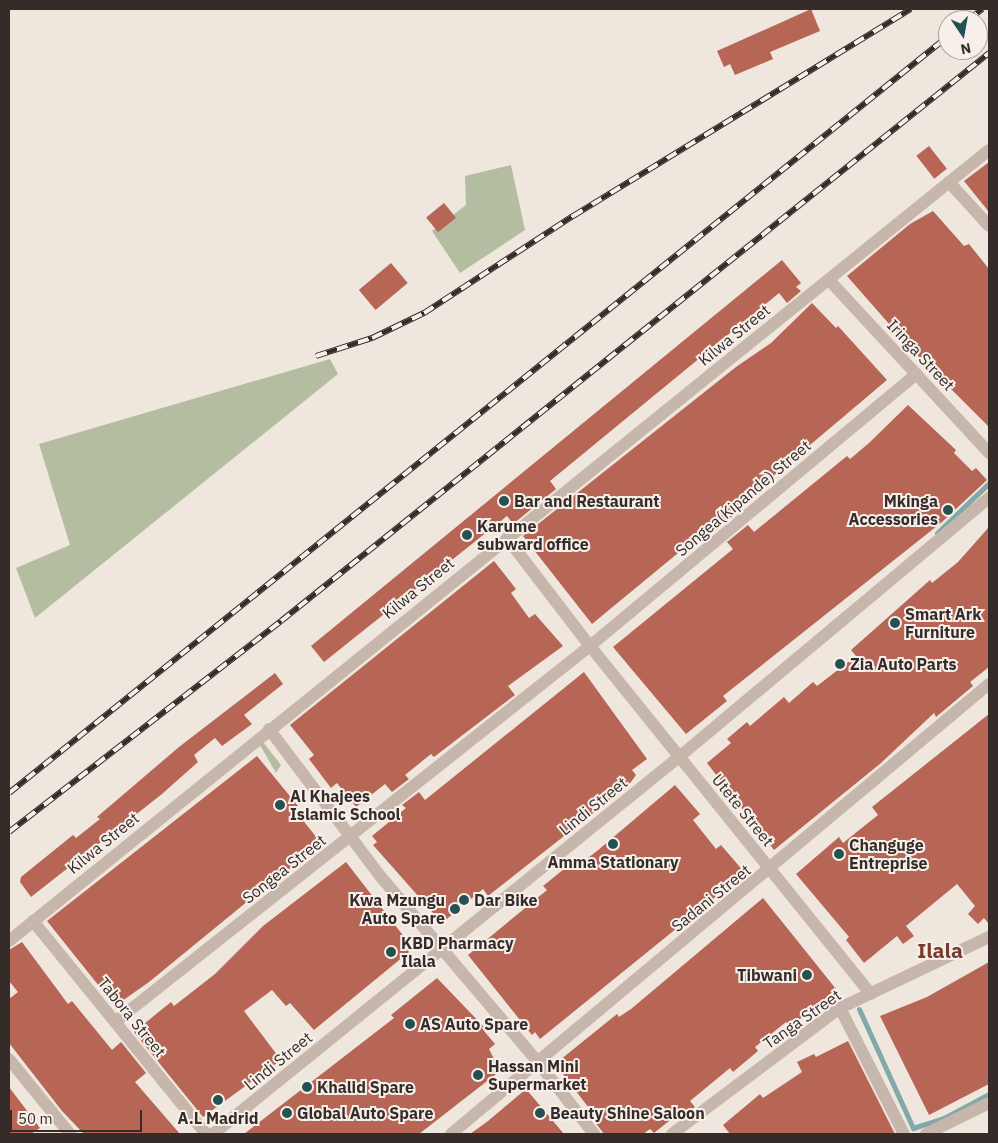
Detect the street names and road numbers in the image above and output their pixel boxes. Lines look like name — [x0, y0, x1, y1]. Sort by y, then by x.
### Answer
street label: Kilwa Street — [694, 300, 774, 370]
street label: Iringa Street — [883, 316, 959, 394]
street label: Songea(Kipande) Street — [672, 436, 814, 560]
street label: Kilwa Street — [378, 553, 458, 623]
street label: Utete Street — [708, 770, 778, 850]
street label: Lindi Street — [555, 773, 631, 839]
street label: Kilwa Street — [63, 808, 143, 878]
street label: Songea Street — [238, 830, 330, 908]
street label: Sadani Street — [667, 860, 755, 936]
street label: Tabora Street — [94, 973, 170, 1061]
street label: Tanga Street — [760, 985, 844, 1053]
street label: Lindi Street — [240, 1028, 316, 1094]

